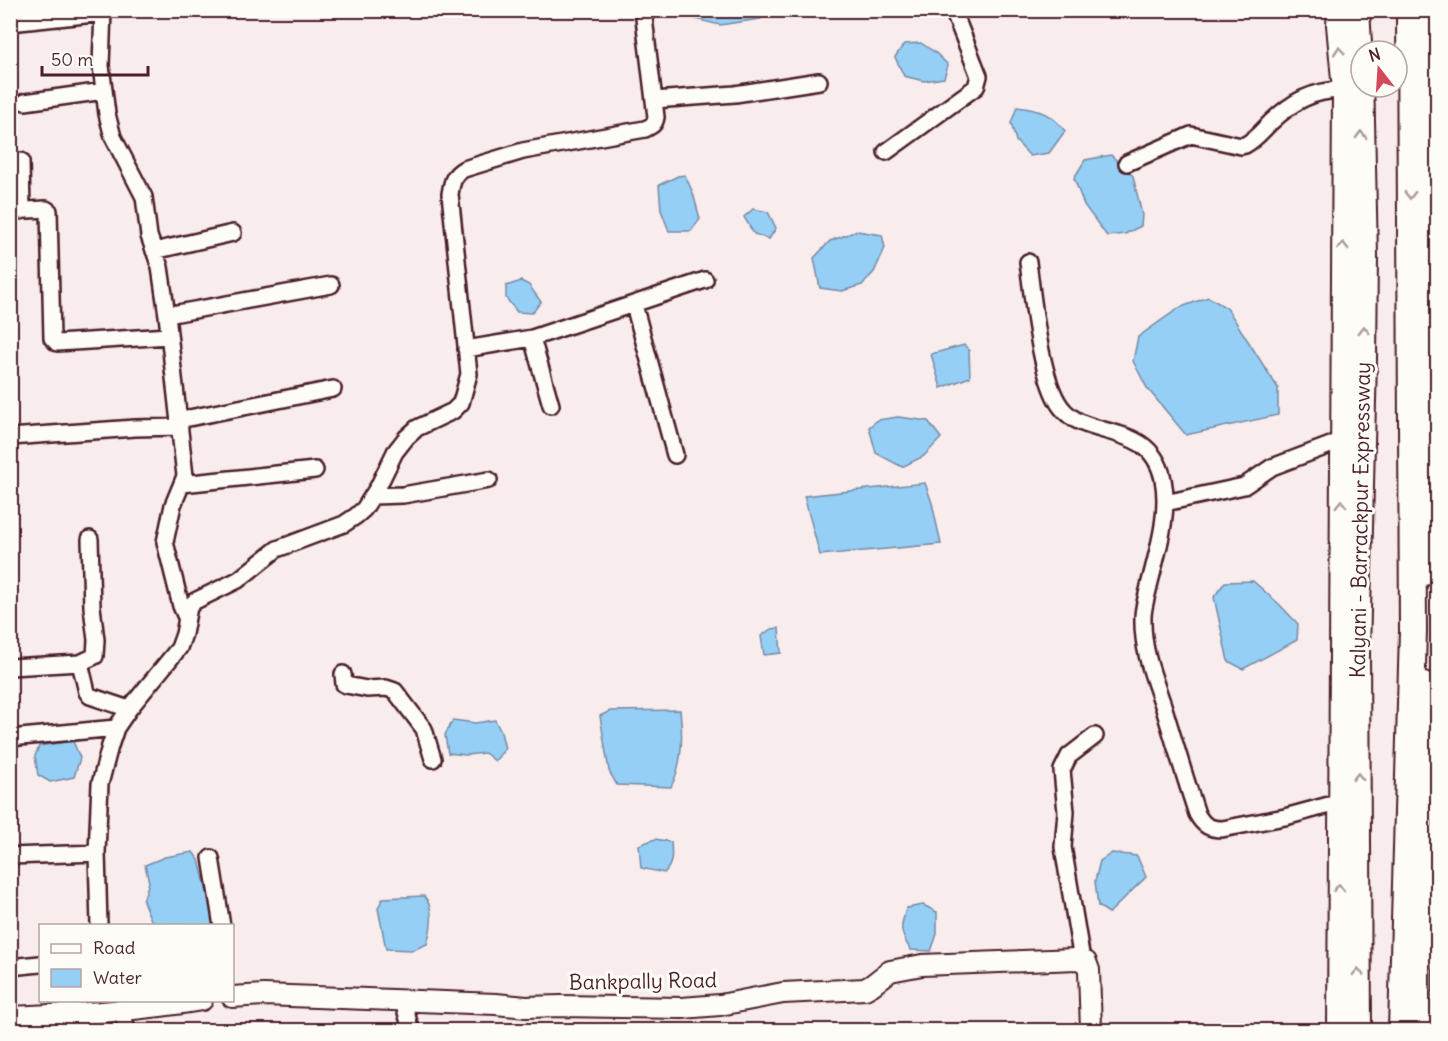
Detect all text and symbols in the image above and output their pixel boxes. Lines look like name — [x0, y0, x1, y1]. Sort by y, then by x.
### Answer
scale bar — [42, 39, 148, 77]
north arrow — [1349, 39, 1409, 99]
text: N — [1366, 43, 1383, 66]
one-way arrow — [1333, 47, 1346, 56]
text: 50 m — [51, 48, 93, 71]
one-way arrow — [1355, 131, 1367, 140]
one-way arrow — [1404, 190, 1416, 199]
one-way arrow — [1337, 242, 1349, 251]
one-way arrow — [1358, 326, 1370, 335]
street label: Kalyani - Barrackpur Expressway — [1344, 362, 1376, 678]
one-way arrow — [1335, 500, 1347, 509]
one-way arrow — [1352, 773, 1364, 782]
one-way arrow — [1333, 884, 1345, 893]
legend — [39, 924, 234, 1002]
text: Road — [93, 936, 136, 959]
text: Water — [93, 966, 143, 989]
street label: Bankpally Road — [569, 966, 717, 996]
one-way arrow — [1352, 968, 1364, 977]

